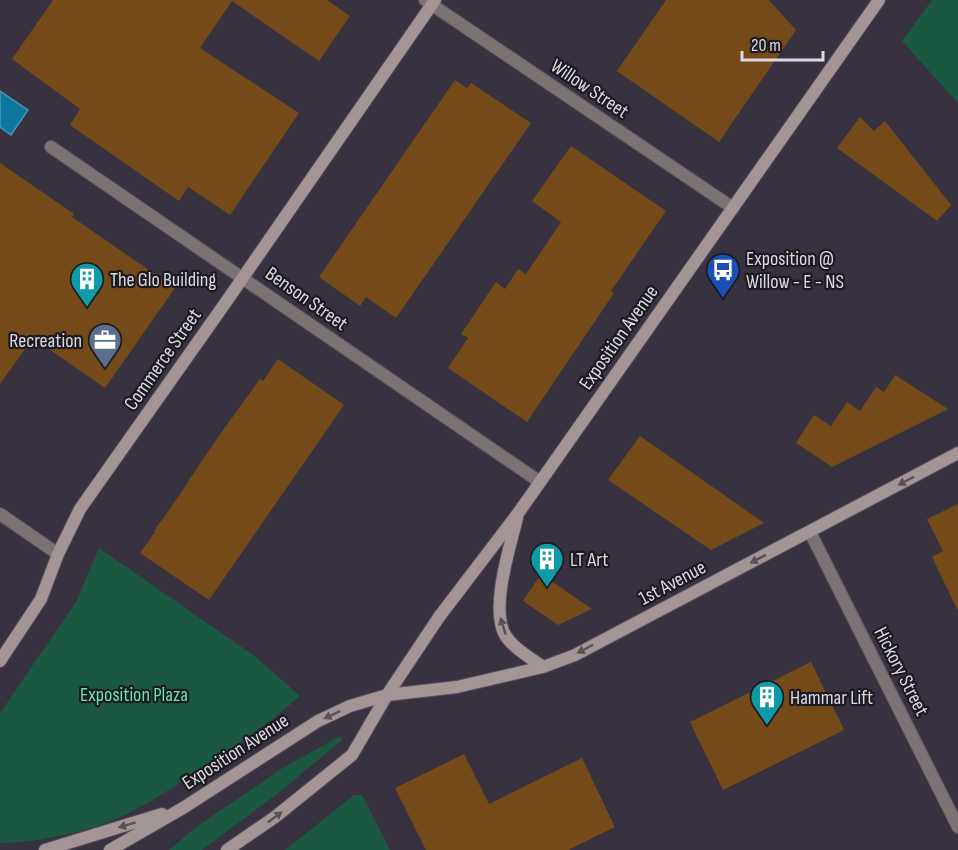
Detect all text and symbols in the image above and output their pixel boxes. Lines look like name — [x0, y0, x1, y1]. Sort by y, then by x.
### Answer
scale bar — [742, 24, 823, 62]
text: 20 m — [751, 35, 781, 56]
street label: Willow Street — [546, 54, 633, 124]
place label: Exposition @ Willow - E - NS — [746, 247, 844, 294]
bus stop icon: Exposition @ Willow - E - NS — [705, 252, 741, 299]
building icon: The Glo Building — [69, 261, 105, 308]
street label: Benson Street — [261, 262, 352, 336]
place label: The Glo Building — [110, 268, 216, 292]
street label: Exposition Avenue — [574, 281, 664, 394]
street label: Commerce Street — [119, 304, 207, 415]
office icon: Recreation — [87, 322, 123, 369]
place label: Recreation — [9, 329, 82, 353]
one-way arrow — [898, 476, 915, 486]
building icon: LT Art — [529, 541, 565, 588]
place label: LT Art — [570, 548, 608, 572]
one-way arrow — [750, 554, 767, 564]
street label: 1st Avenue — [635, 555, 710, 610]
one-way arrow — [498, 617, 507, 635]
street label: Hickory Street — [869, 623, 934, 720]
one-way arrow — [577, 644, 594, 654]
building icon: Hammar Lift — [749, 679, 785, 726]
park label: Exposition Plaza — [80, 683, 188, 707]
place label: Hammar Lift — [790, 686, 873, 710]
street label: Exposition Avenue — [178, 709, 293, 795]
one-way arrow — [323, 710, 340, 719]
one-way arrow — [267, 811, 282, 823]
one-way arrow — [118, 821, 136, 830]

